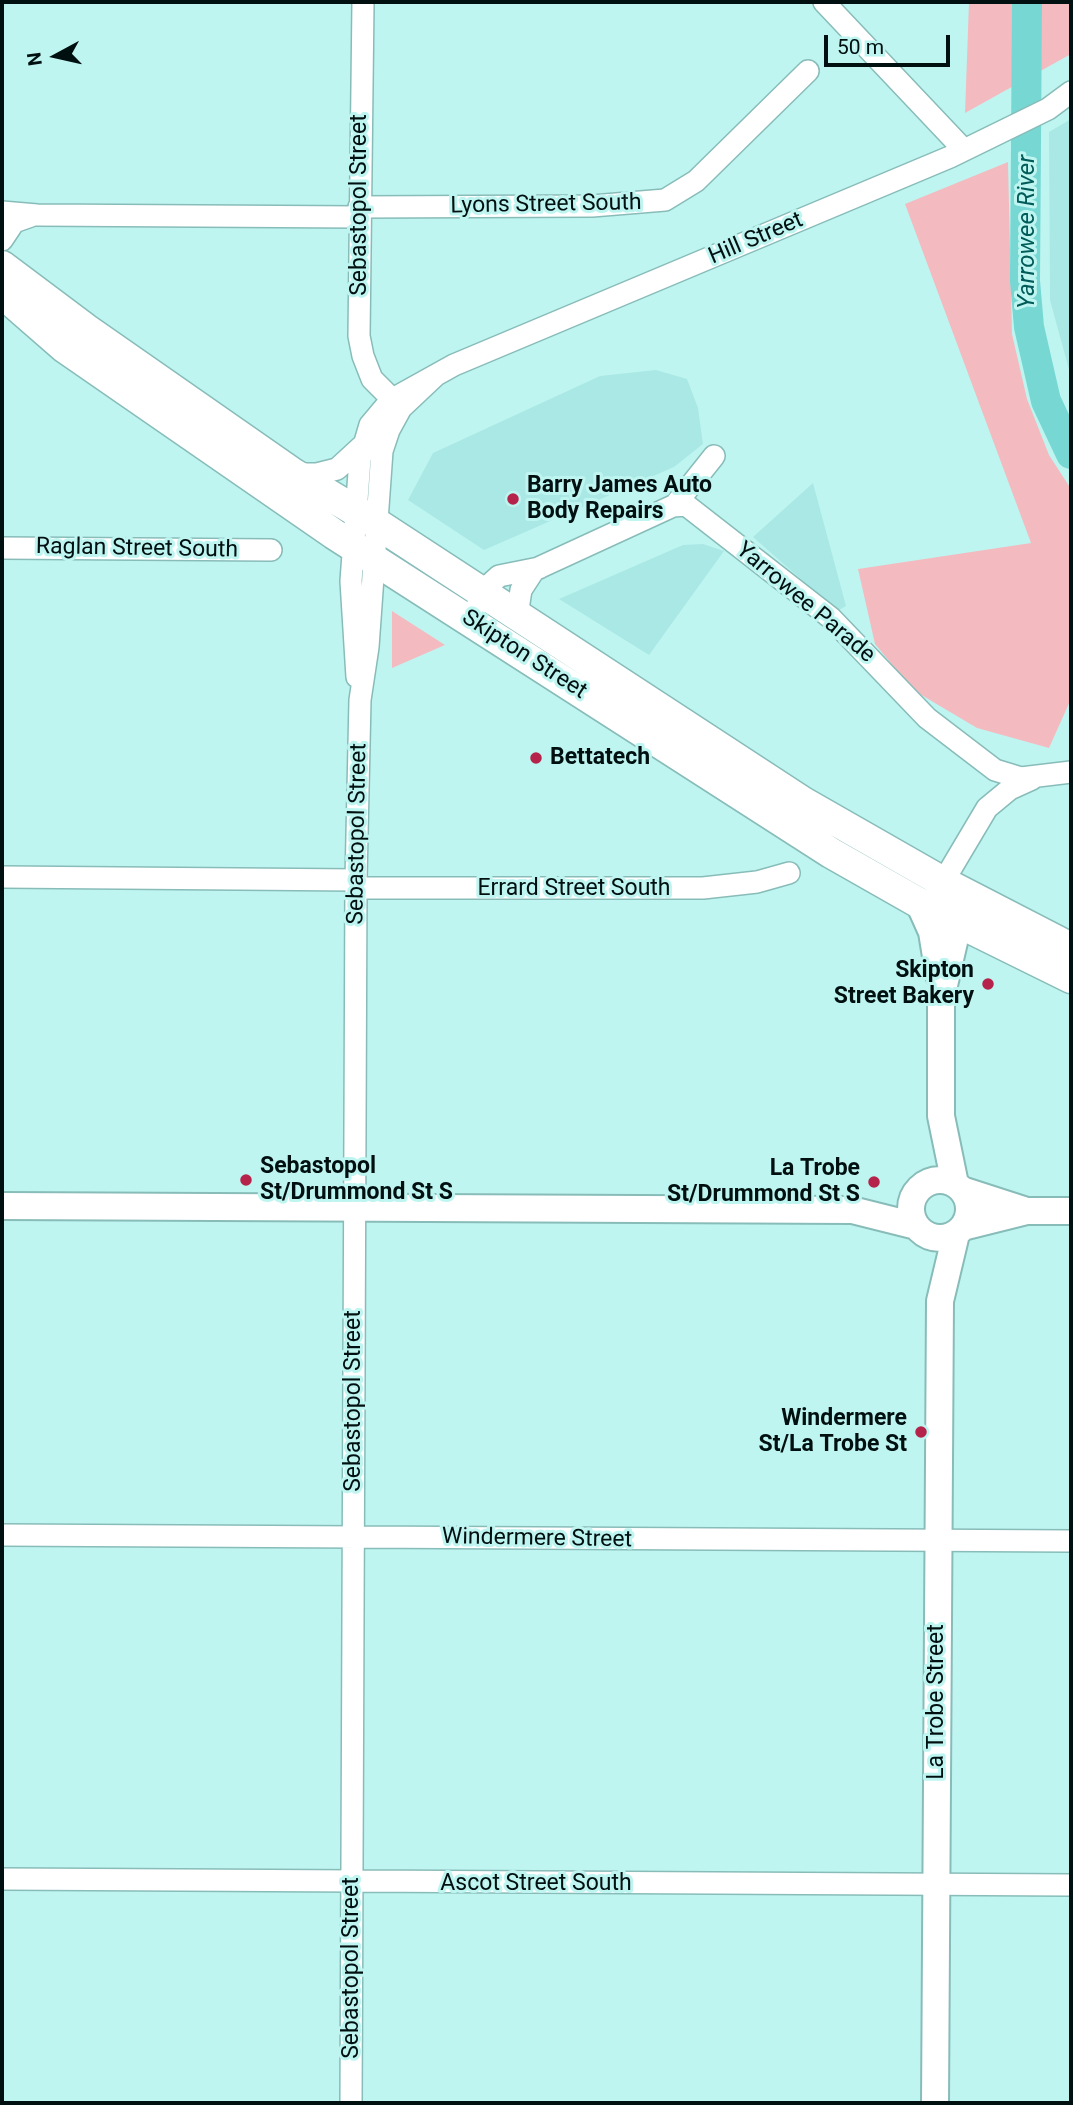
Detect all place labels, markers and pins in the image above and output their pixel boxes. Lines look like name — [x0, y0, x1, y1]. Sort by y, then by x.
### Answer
place label: Barry James Auto Body Repairs — [527, 472, 712, 526]
marker: Barry James Auto Body Repairs — [505, 491, 521, 507]
place label: Bettatech — [550, 744, 650, 772]
marker: Bettatech — [528, 750, 544, 766]
place label: Skipton Street Bakery — [834, 957, 974, 1011]
marker: Skipton Street Bakery — [980, 976, 996, 992]
place label: Sebastopol St/Drummond St S — [260, 1153, 453, 1207]
place label: La Trobe St/Drummond St S — [667, 1155, 860, 1209]
marker: Sebastopol St/Drummond St S — [238, 1172, 254, 1188]
marker: La Trobe St/Drummond St S — [866, 1174, 882, 1190]
place label: Windermere St/La Trobe St — [758, 1405, 907, 1459]
marker: Windermere St/La Trobe St — [913, 1424, 929, 1440]

